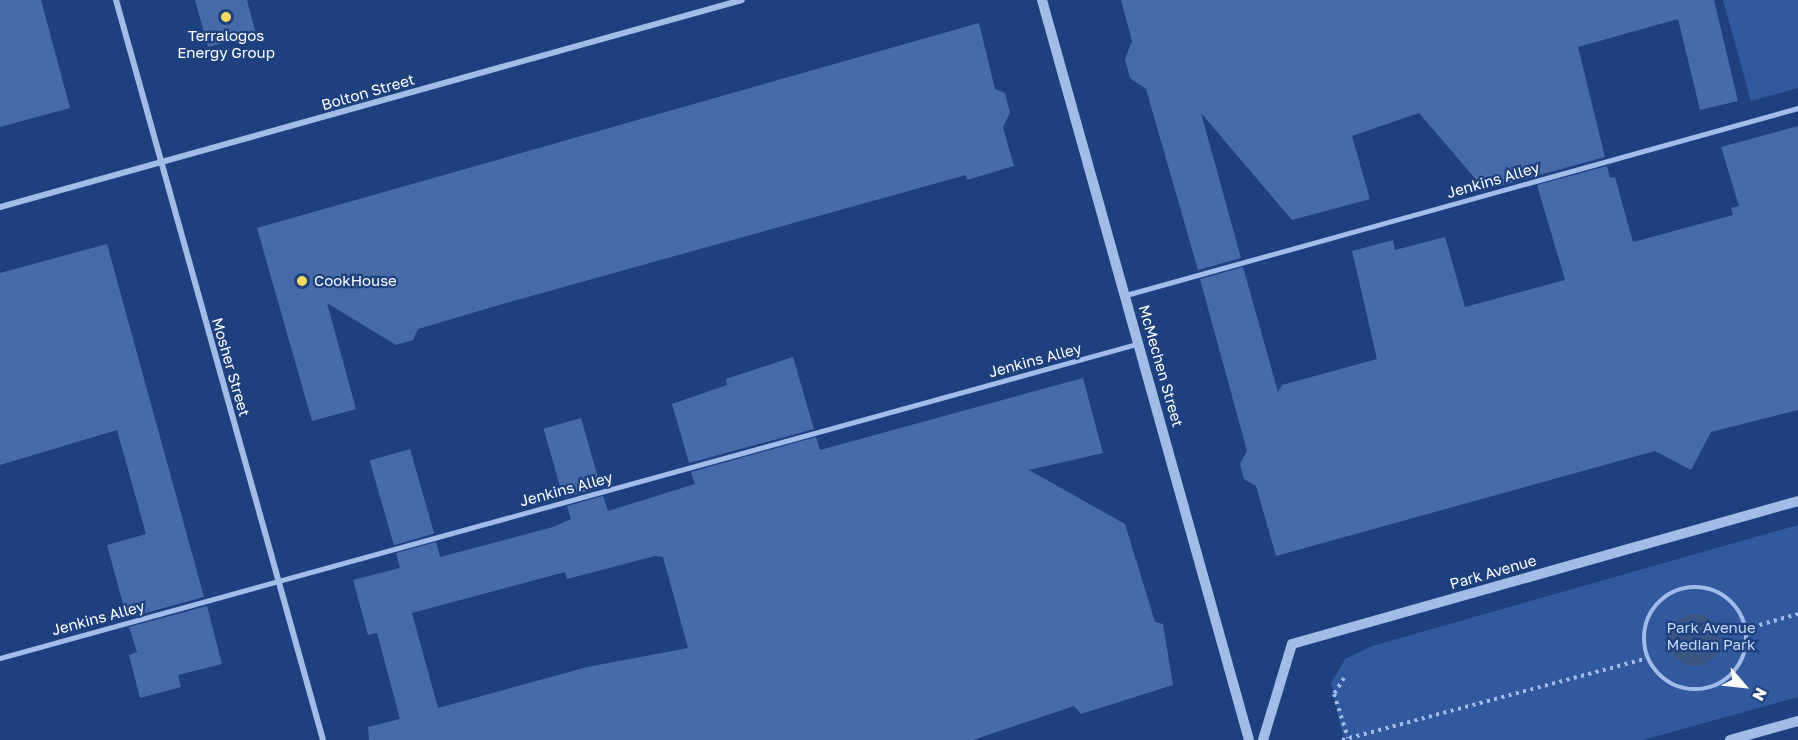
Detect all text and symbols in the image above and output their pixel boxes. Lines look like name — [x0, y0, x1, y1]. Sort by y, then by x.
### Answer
marker: Terralogos Energy Group — [219, 10, 233, 24]
place label: Terralogos Energy Group — [177, 26, 275, 61]
street label: Bolton Street — [319, 70, 417, 114]
street label: Jenkins Alley — [1445, 158, 1541, 202]
place label: CookHouse — [314, 272, 397, 290]
marker: CookHouse — [295, 274, 309, 288]
street label: McMechen Street — [1135, 303, 1187, 429]
street label: Mosher Street — [208, 316, 254, 418]
street label: Jenkins Alley — [986, 339, 1084, 381]
street label: Jenkins Alley — [517, 468, 615, 510]
street label: Park Avenue — [1448, 551, 1538, 593]
street label: Jenkins Alley — [49, 597, 147, 639]
park label: Park Avenue Median Park — [1666, 618, 1756, 653]
north arrow — [1714, 656, 1774, 716]
text: N — [1748, 684, 1772, 705]

